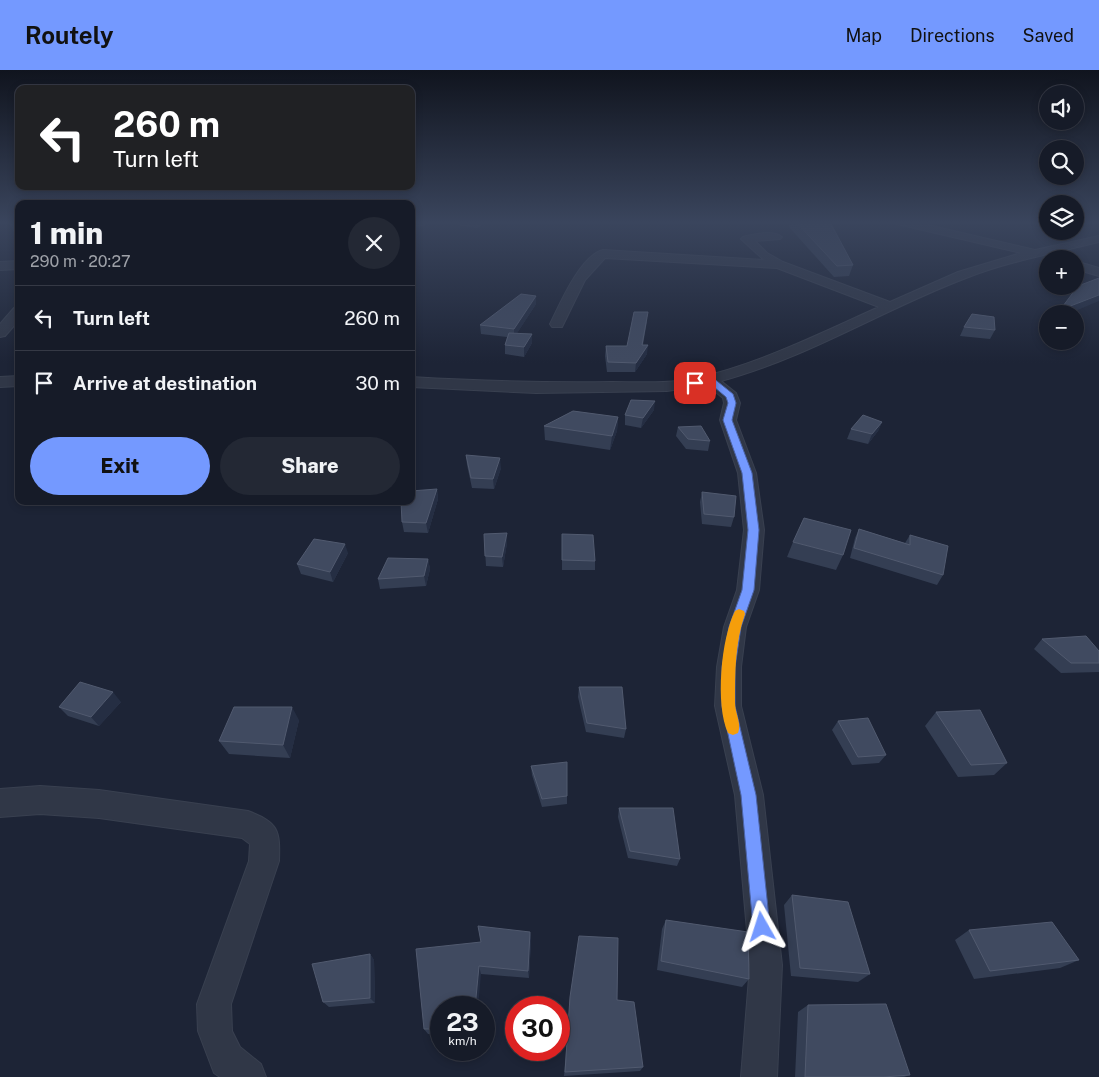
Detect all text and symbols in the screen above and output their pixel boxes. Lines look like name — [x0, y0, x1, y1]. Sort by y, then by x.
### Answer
text: Routely — [25, 21, 114, 49]
text: Map — [845, 25, 882, 46]
text: Directions — [910, 25, 995, 46]
text: Saved — [1023, 25, 1074, 46]
map controls — [1039, 85, 1084, 350]
button: sound — [1039, 85, 1084, 130]
text: 260 m — [113, 104, 220, 145]
icon: left — [30, 105, 95, 170]
button: search — [1039, 140, 1084, 185]
text: Turn left — [113, 146, 199, 172]
button: layers — [1039, 195, 1084, 240]
text: 1 min — [30, 215, 103, 251]
button: close — [348, 217, 400, 269]
button: + — [1039, 250, 1084, 295]
text: 290 m · 20:27 — [30, 252, 131, 271]
icon: left — [30, 304, 58, 332]
button: − — [1039, 305, 1084, 350]
text: Turn left — [73, 307, 150, 329]
text: 260 m — [344, 307, 400, 329]
pin — [674, 362, 716, 404]
icon: arrive — [30, 369, 58, 397]
icon: arrive — [681, 369, 709, 397]
text: Arrive at destination — [73, 372, 257, 394]
text: 30 m — [355, 372, 400, 394]
button: Exit — [30, 437, 210, 495]
button: Share — [220, 437, 400, 495]
position arrow — [735, 900, 787, 952]
speed limit sign: 30 — [505, 996, 570, 1061]
text: 23 — [446, 1007, 479, 1037]
text: km/h — [448, 1034, 477, 1048]

